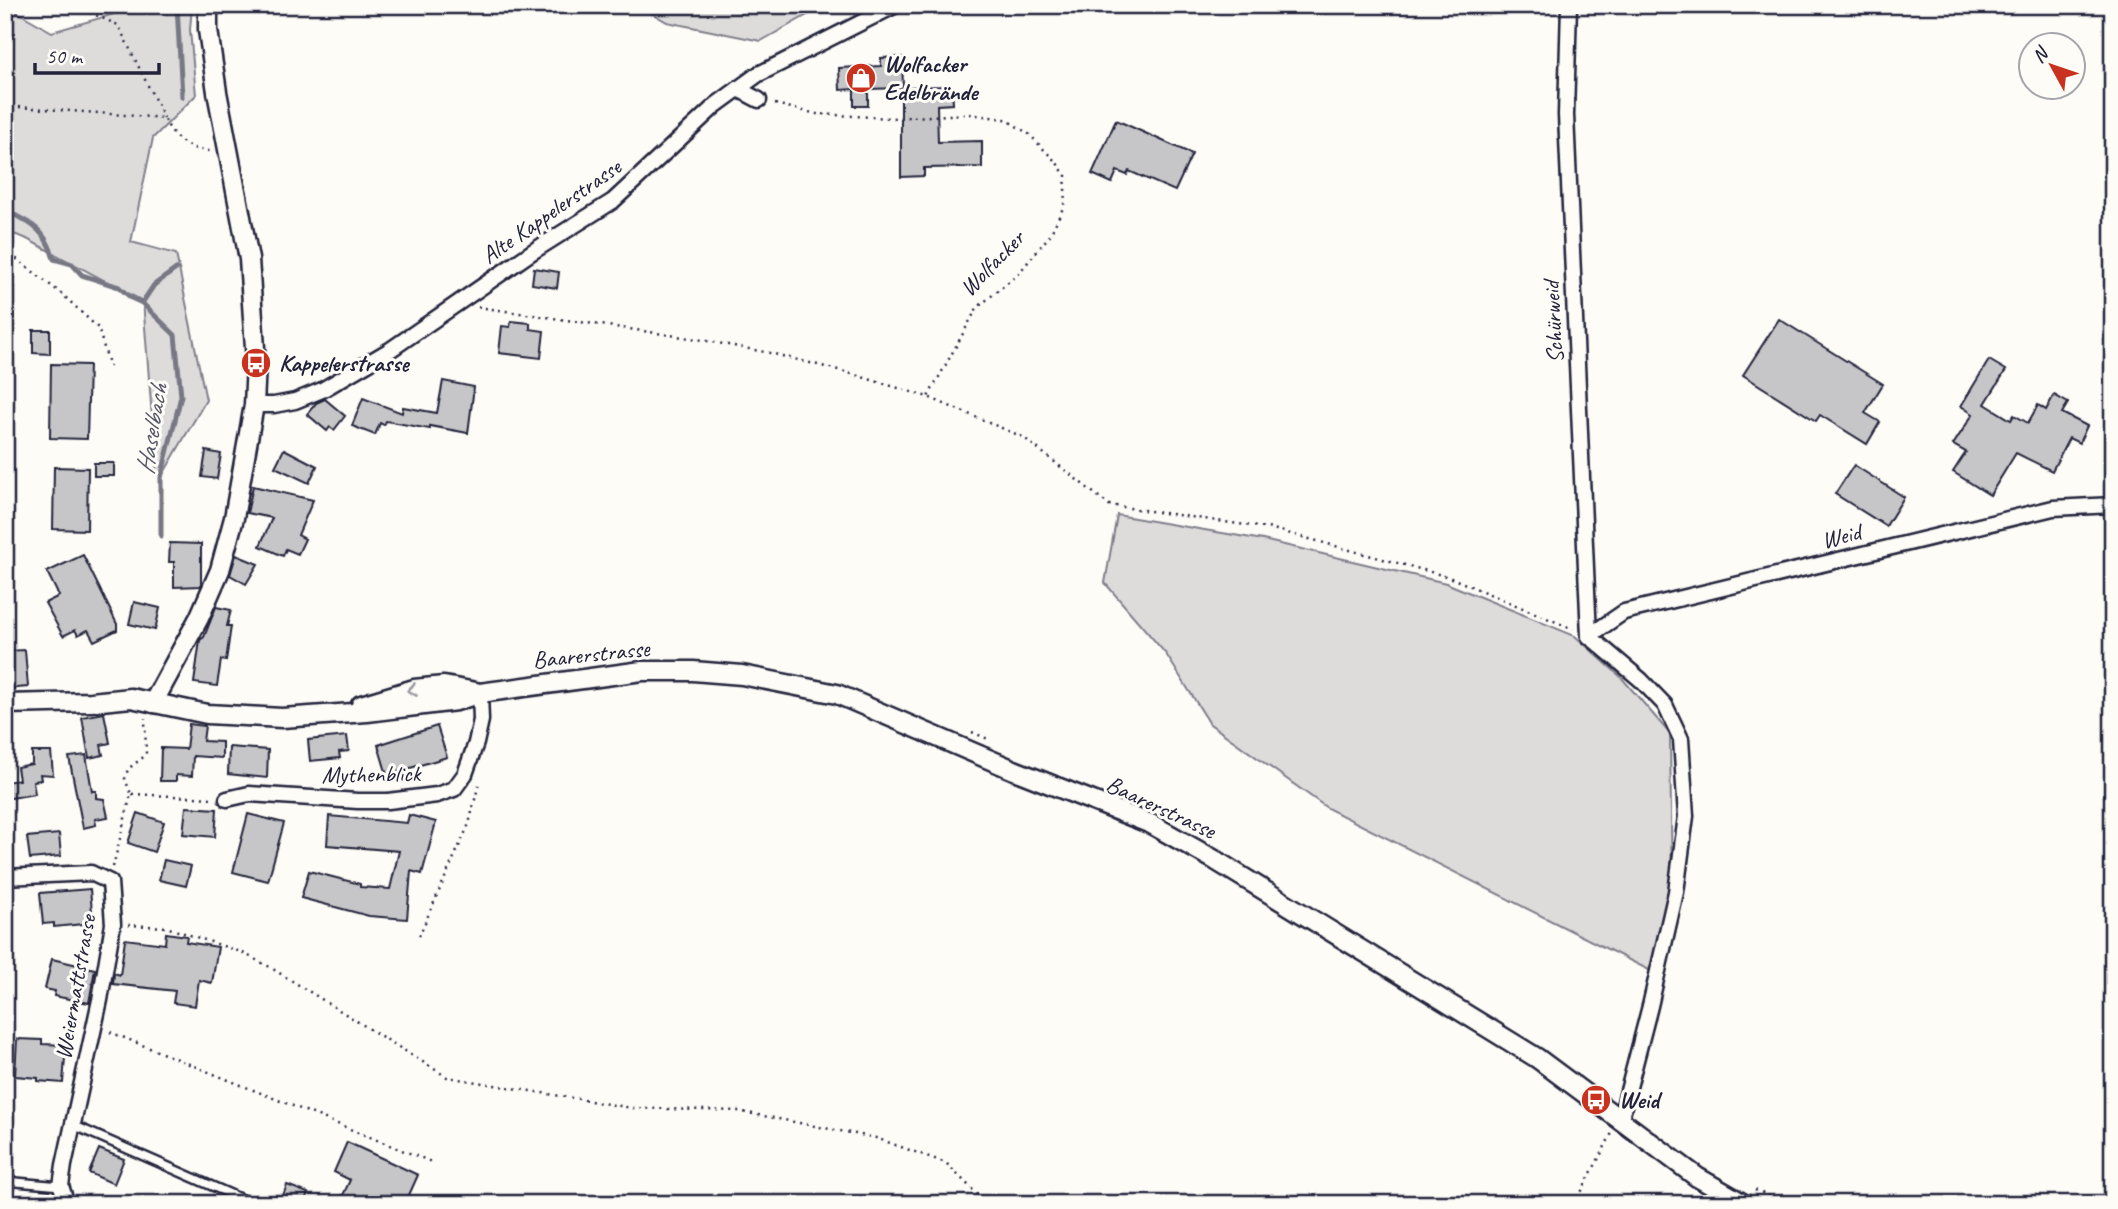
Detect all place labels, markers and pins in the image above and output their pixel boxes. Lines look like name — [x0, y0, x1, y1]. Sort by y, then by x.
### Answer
place label: Wolfacker Edelbrände — [884, 49, 979, 107]
shop icon: Wolfacker Edelbrände — [844, 61, 878, 95]
bus stop icon: Kappelerstrasse — [239, 346, 273, 380]
place label: Kappelerstrasse — [279, 348, 410, 378]
bus stop icon: Weid — [1579, 1083, 1613, 1117]
place label: Weid — [1619, 1085, 1663, 1115]

